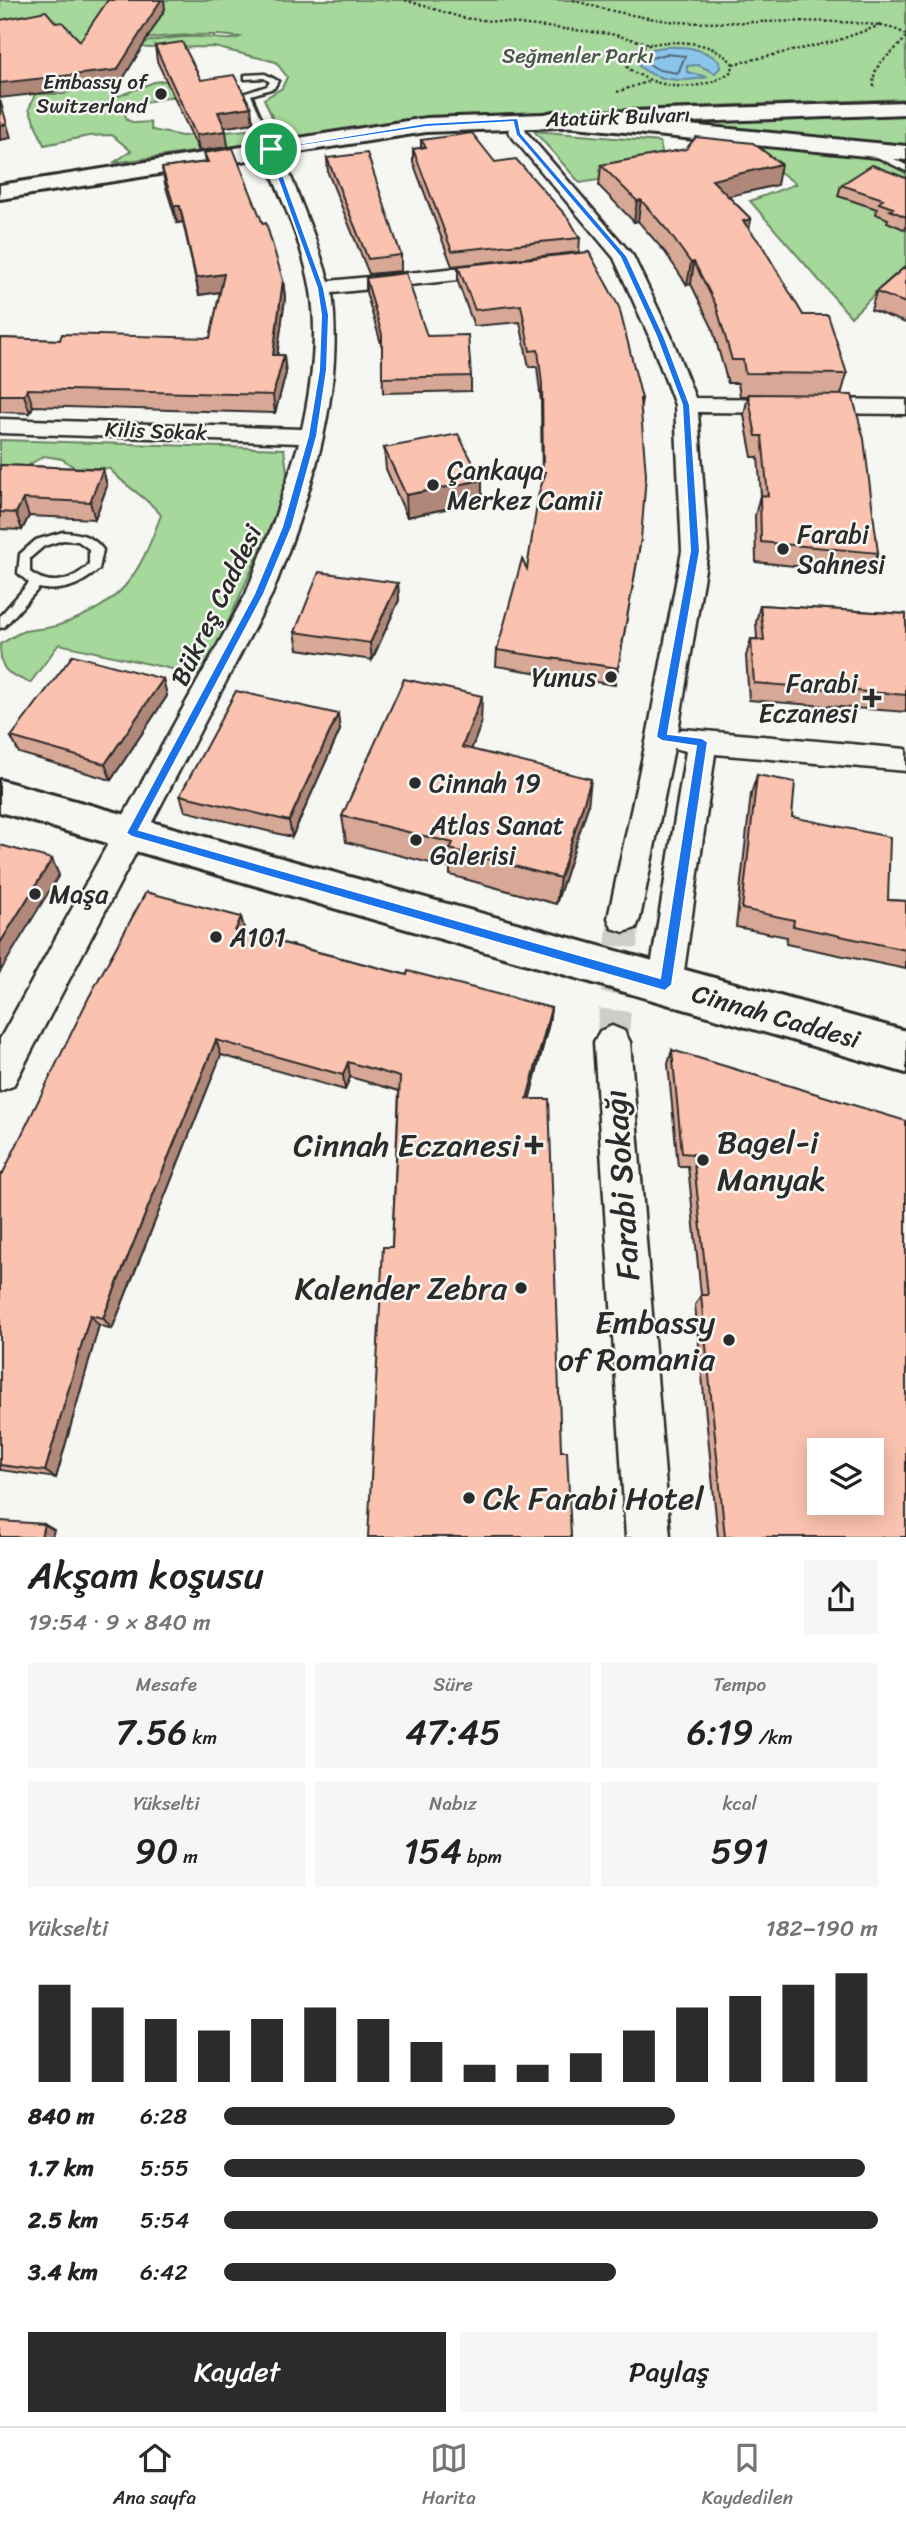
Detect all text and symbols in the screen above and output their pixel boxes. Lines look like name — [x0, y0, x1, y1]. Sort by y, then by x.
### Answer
park label: Seğmenler Parkı — [502, 37, 654, 75]
place label: Embassy of Switzerland — [36, 63, 149, 125]
marker: Embassy of Switzerland — [153, 86, 169, 102]
street label: Atatürk Bulvarı — [544, 95, 691, 139]
pin — [241, 119, 301, 179]
icon: arrive — [252, 130, 290, 168]
street label: Kilis Sokak — [104, 410, 208, 452]
place label: Çankaya Merkez Camii — [447, 447, 603, 523]
marker: Çankaya Merkez Camii — [425, 477, 441, 493]
place label: Farabi Sahnesi — [797, 511, 886, 587]
street label: Bükreş Caddesi — [157, 515, 275, 694]
marker: Farabi Sahnesi — [775, 541, 791, 557]
place label: Yunus — [532, 654, 597, 700]
place label: Farabi Eczanesi — [759, 660, 859, 736]
marker: Yunus — [603, 669, 619, 685]
marker: Farabi Eczanesi — [864, 690, 880, 706]
place label: Cinnah 19 — [429, 760, 541, 806]
marker: Cinnah 19 — [407, 775, 423, 791]
place label: Atlas Sanat Galerisi — [429, 802, 564, 878]
marker: Atlas Sanat Galerisi — [408, 832, 424, 848]
place label: Maşa — [49, 871, 109, 917]
marker: Maşa — [27, 886, 43, 902]
place label: A101 — [229, 914, 286, 960]
marker: A101 — [208, 929, 224, 945]
street label: Cinnah Caddesi — [687, 970, 866, 1062]
street label: Farabi Sokağı — [587, 1088, 657, 1282]
place label: Bagel-i Manyak — [717, 1114, 826, 1208]
place label: Cinnah Eczanesi — [293, 1117, 521, 1174]
marker: Cinnah Eczanesi — [526, 1137, 542, 1153]
marker: Bagel-i Manyak — [695, 1152, 711, 1168]
place label: Kalender Zebra — [295, 1260, 508, 1317]
marker: Kalender Zebra — [513, 1280, 529, 1296]
place label: Embassy of Romania — [558, 1294, 716, 1388]
marker: Embassy of Romania — [721, 1332, 737, 1348]
map controls — [807, 1438, 884, 1515]
button: layers — [807, 1438, 884, 1515]
place label: Ck Farabi Hotel — [483, 1470, 705, 1527]
marker: Ck Farabi Hotel — [461, 1490, 477, 1506]
text: Akşam koşusu — [28, 1542, 264, 1609]
button: share — [804, 1560, 878, 1634]
text: 19:54 · 9 × 840 m — [28, 1602, 211, 1643]
text: Mesafe — [136, 1668, 197, 1701]
text: Süre — [433, 1668, 473, 1701]
text: Tempo — [713, 1668, 766, 1701]
text: 7.56 — [116, 1701, 187, 1763]
text: 47:45 — [405, 1701, 501, 1763]
text: 6:19 — [687, 1701, 754, 1763]
text: km — [187, 1721, 217, 1754]
text: /km — [754, 1721, 793, 1754]
text: Yükselti — [133, 1787, 199, 1820]
text: Nabız — [429, 1787, 477, 1820]
text: kcal — [722, 1787, 757, 1820]
text: 90 — [135, 1820, 178, 1882]
text: 154 — [404, 1820, 462, 1882]
text: 591 — [711, 1820, 769, 1882]
text: m — [178, 1840, 198, 1873]
text: bpm — [462, 1840, 502, 1873]
text: Yükselti — [28, 1908, 108, 1949]
text: 182–190 m — [766, 1908, 878, 1949]
text: 840 m — [28, 2096, 94, 2137]
text: 6:28 — [140, 2096, 187, 2137]
text: 1.7 km — [28, 2148, 94, 2189]
text: 5:55 — [140, 2148, 189, 2189]
text: 2.5 km — [28, 2200, 98, 2241]
text: 5:54 — [140, 2200, 189, 2241]
text: 3.4 km — [28, 2252, 98, 2293]
text: 6:42 — [140, 2252, 188, 2293]
button: Kaydet — [28, 2332, 446, 2412]
button: Paylaş — [460, 2332, 878, 2412]
tab: Ana sayfa — [113, 2439, 196, 2514]
tab: Harita — [422, 2439, 476, 2514]
tab: Kaydedilen — [702, 2439, 793, 2514]

